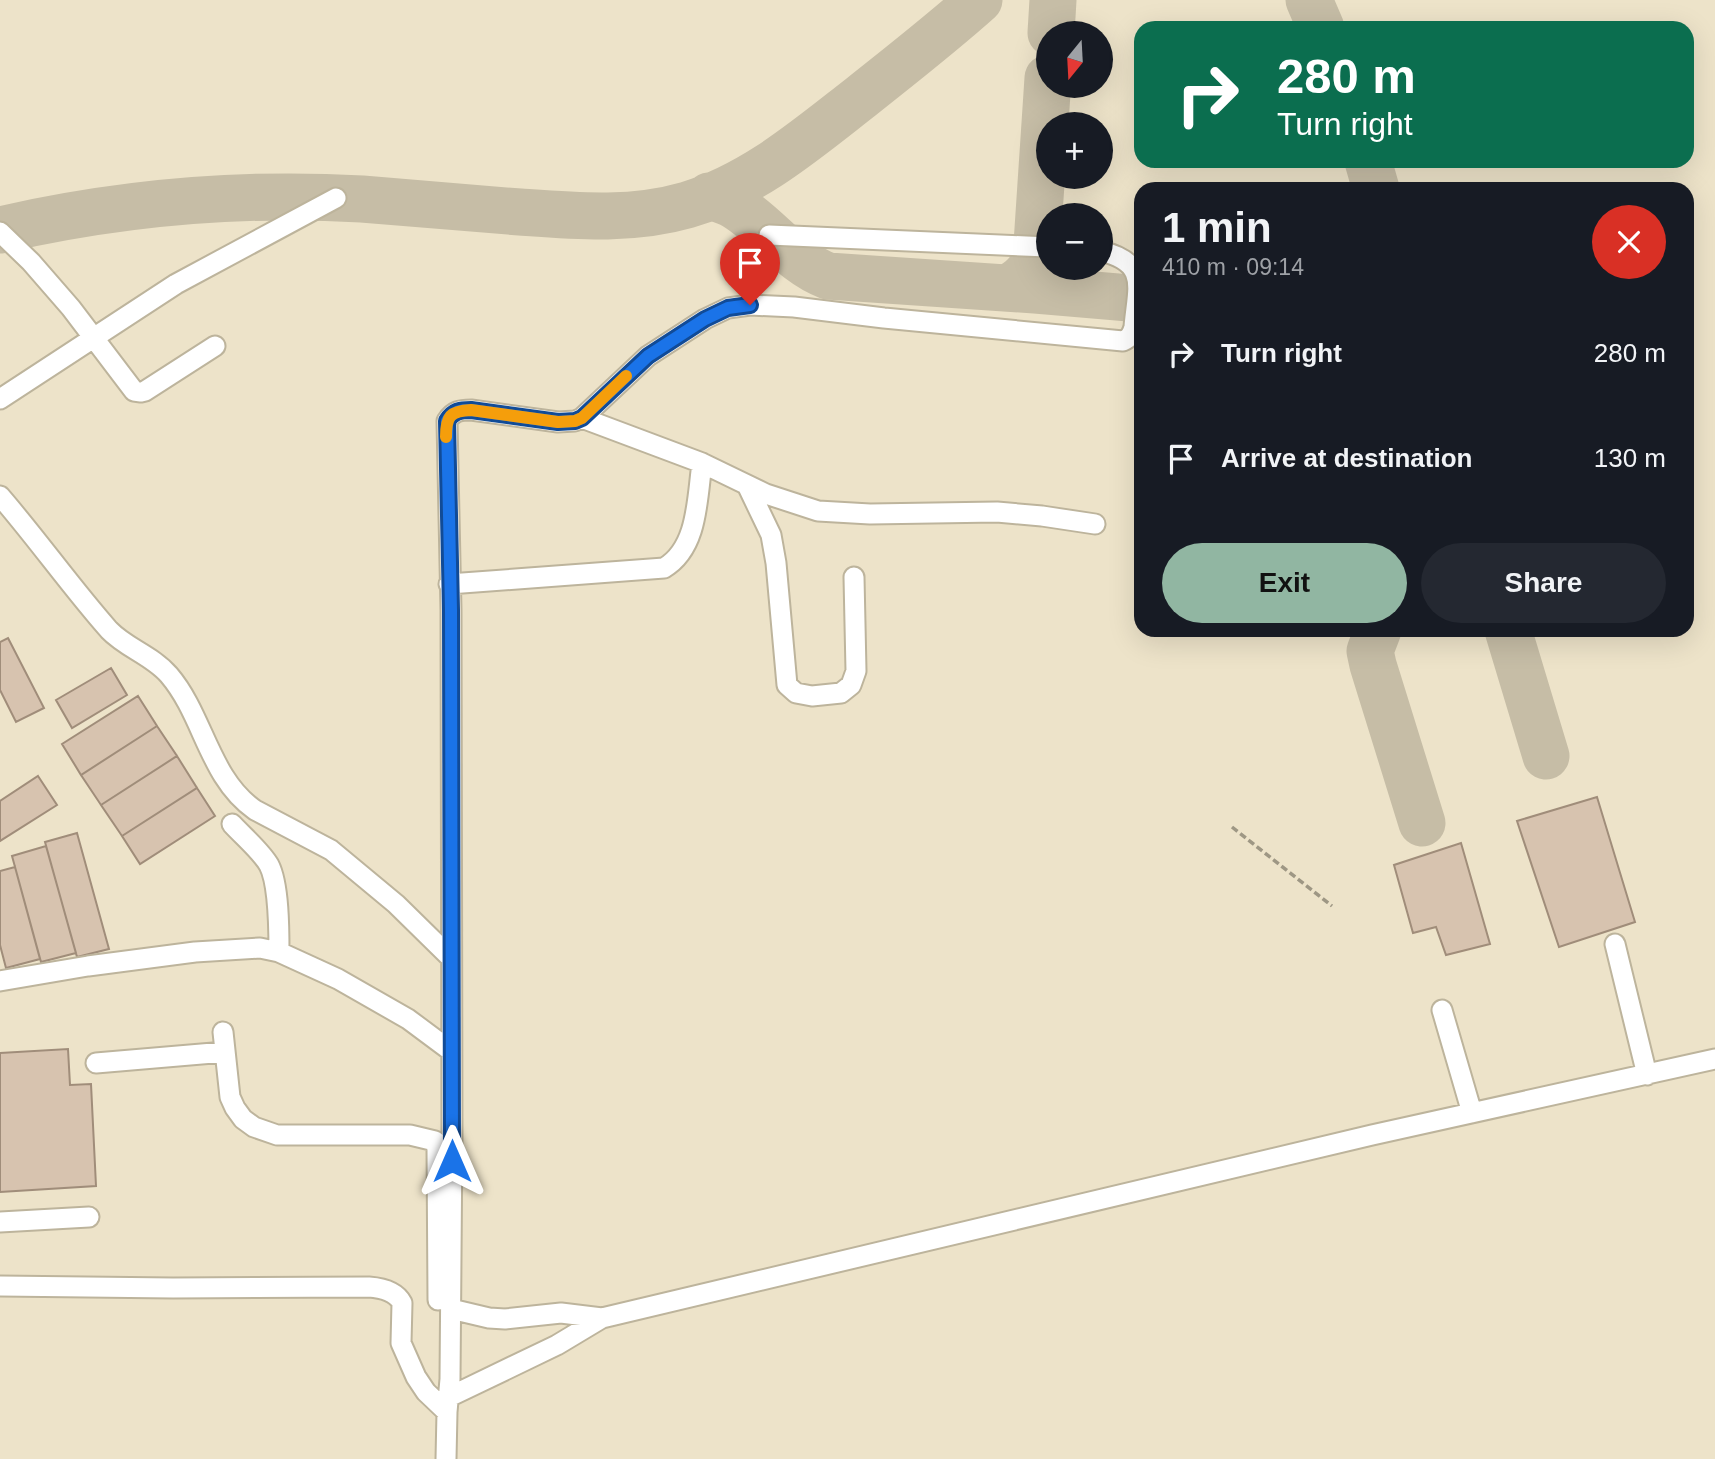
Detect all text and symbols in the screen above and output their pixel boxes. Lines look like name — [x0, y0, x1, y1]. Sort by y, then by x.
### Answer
north arrow — [1036, 21, 1113, 98]
map controls — [1036, 21, 1113, 280]
icon: right — [1162, 49, 1253, 140]
text: 280 m — [1277, 49, 1416, 103]
text: Turn right — [1277, 106, 1413, 142]
button: + — [1036, 112, 1113, 189]
button: − — [1036, 203, 1113, 280]
text: 1 min — [1162, 204, 1272, 251]
button: close — [1592, 205, 1666, 279]
pin — [720, 233, 780, 305]
icon: arrive — [731, 244, 769, 282]
text: 410 m · 09:14 — [1162, 254, 1304, 280]
icon: right — [1162, 335, 1200, 373]
text: Turn right — [1221, 338, 1342, 368]
text: 280 m — [1594, 338, 1666, 368]
icon: arrive — [1162, 440, 1200, 478]
text: Arrive at destination — [1221, 443, 1472, 473]
text: 130 m — [1594, 443, 1666, 473]
button: Exit — [1162, 543, 1407, 623]
button: Share — [1421, 543, 1666, 623]
position arrow — [415, 1124, 489, 1198]

